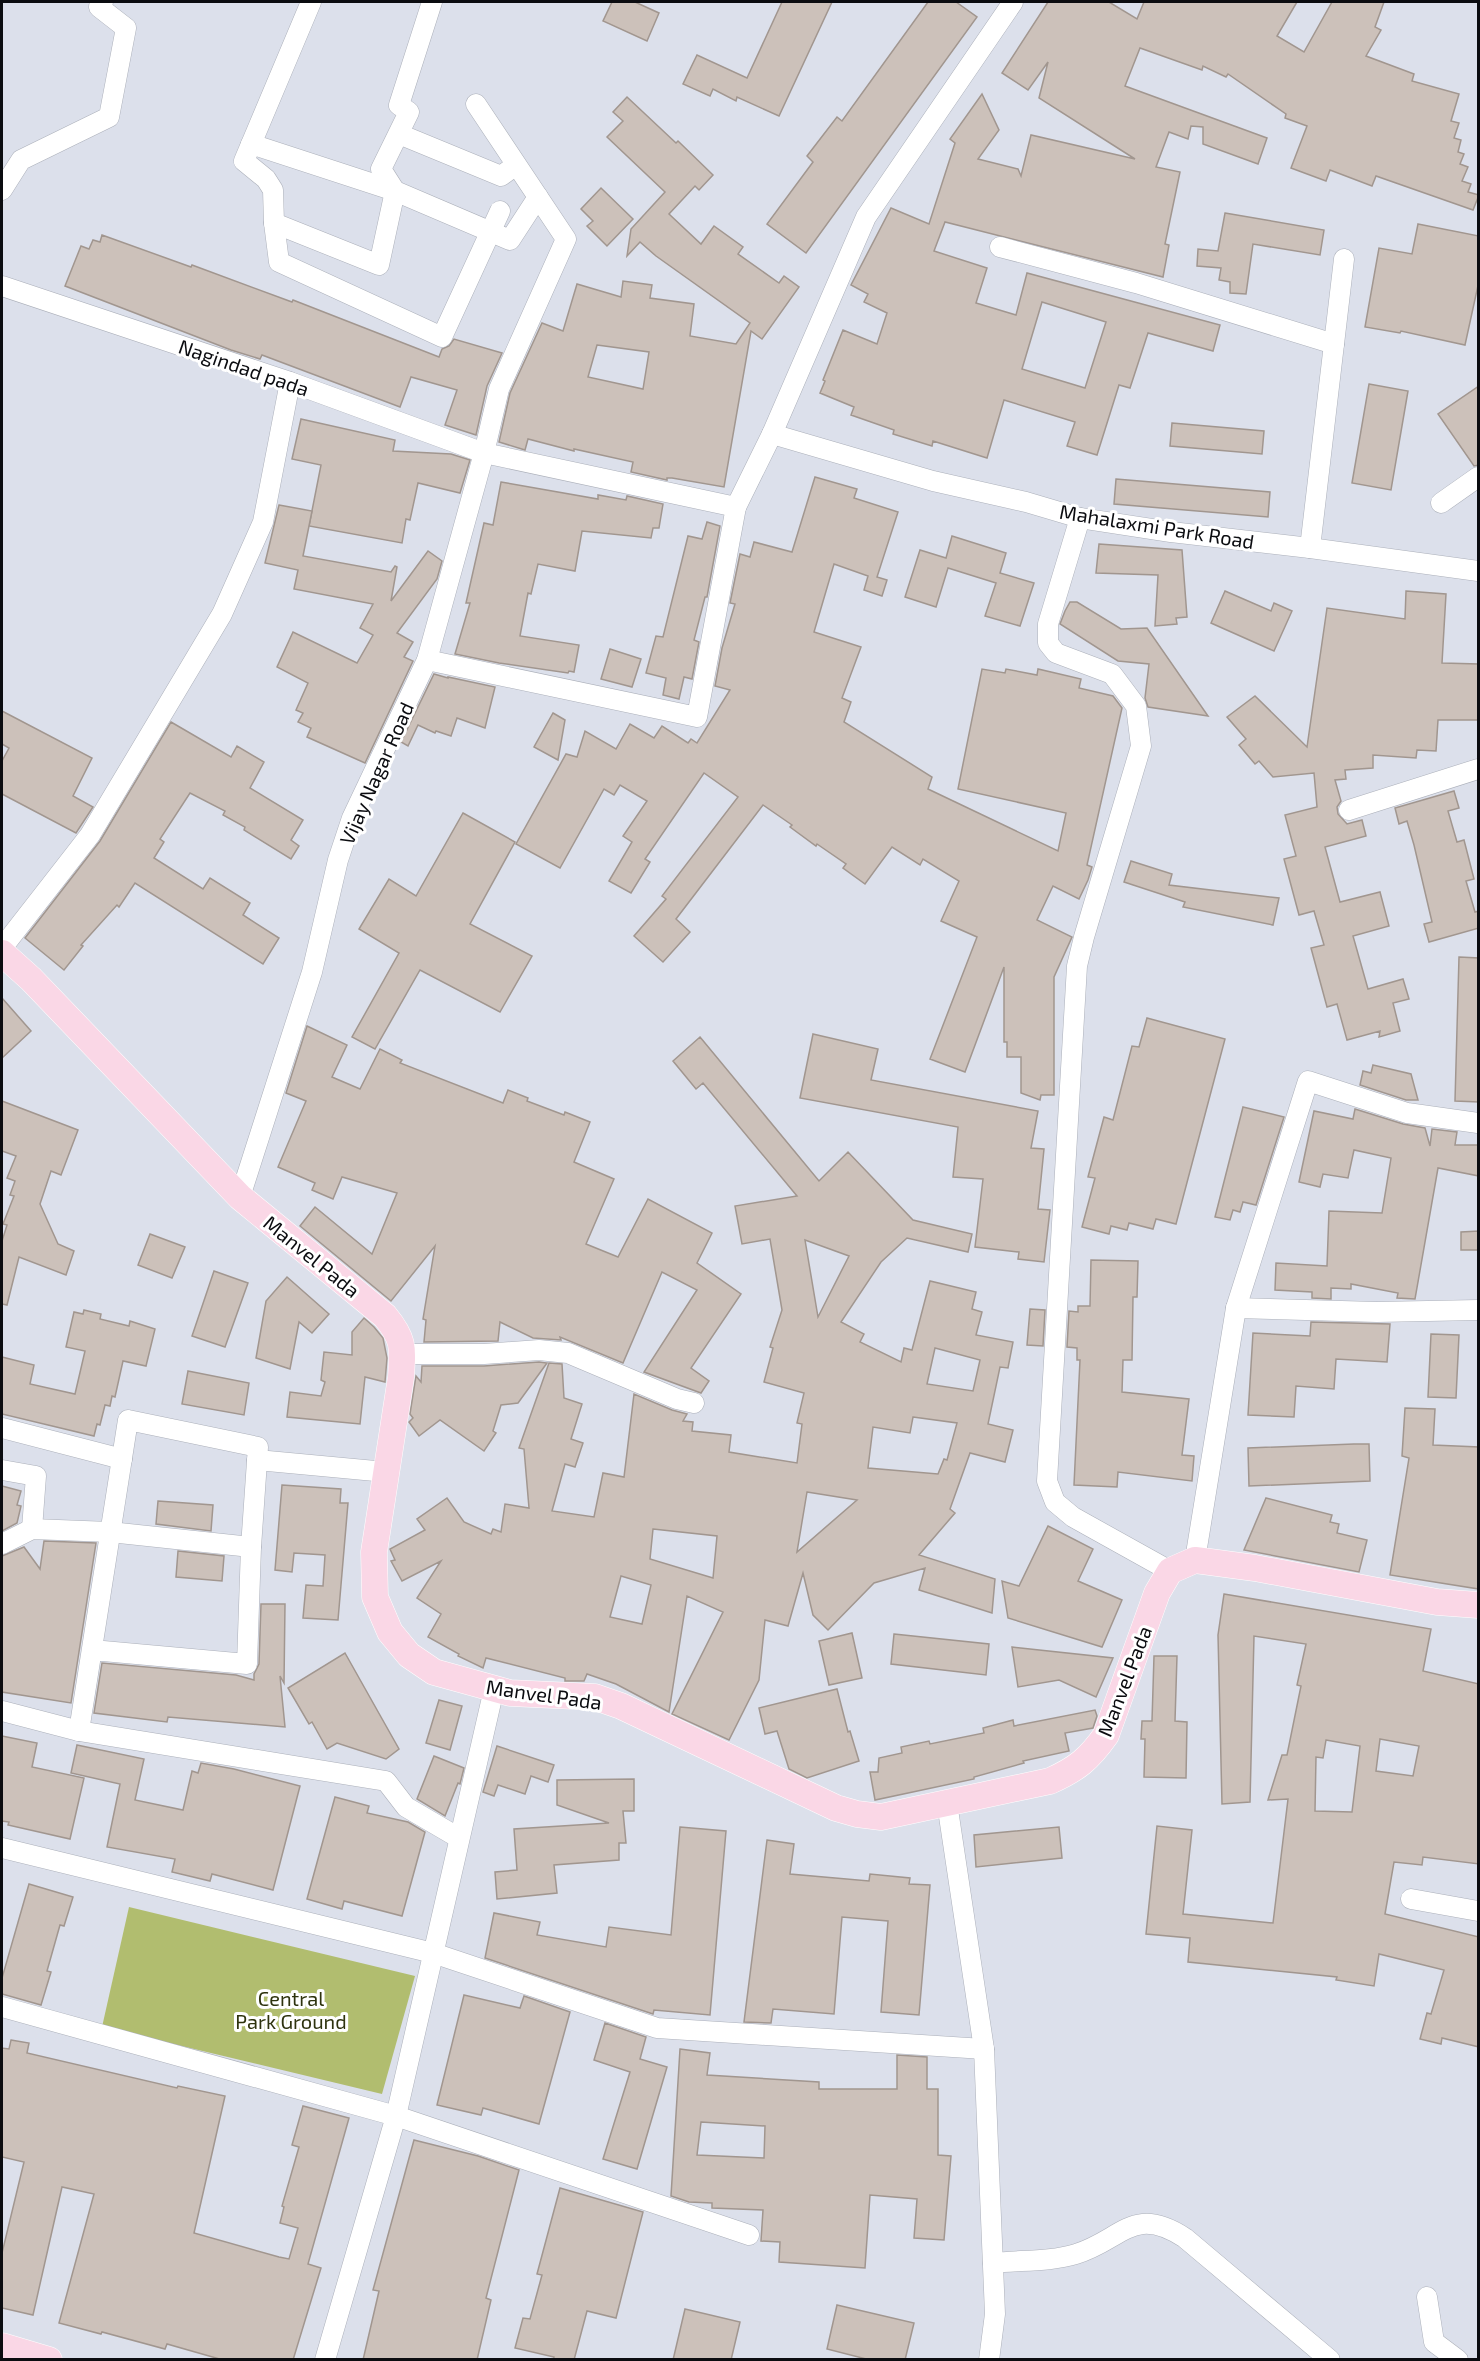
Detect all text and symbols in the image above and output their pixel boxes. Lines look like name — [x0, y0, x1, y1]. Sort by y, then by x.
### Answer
street label: Nagindad pada — [176, 333, 312, 401]
street label: Mahalaxmi Park Road — [1058, 499, 1256, 553]
street label: Vijay Nagar Road — [334, 698, 418, 848]
street label: Manvel Pada — [259, 1210, 365, 1302]
street label: Manvel Pada — [1092, 1622, 1156, 1740]
street label: Manvel Pada — [485, 1674, 603, 1714]
park label: Central Park Ground — [235, 1986, 347, 2033]

